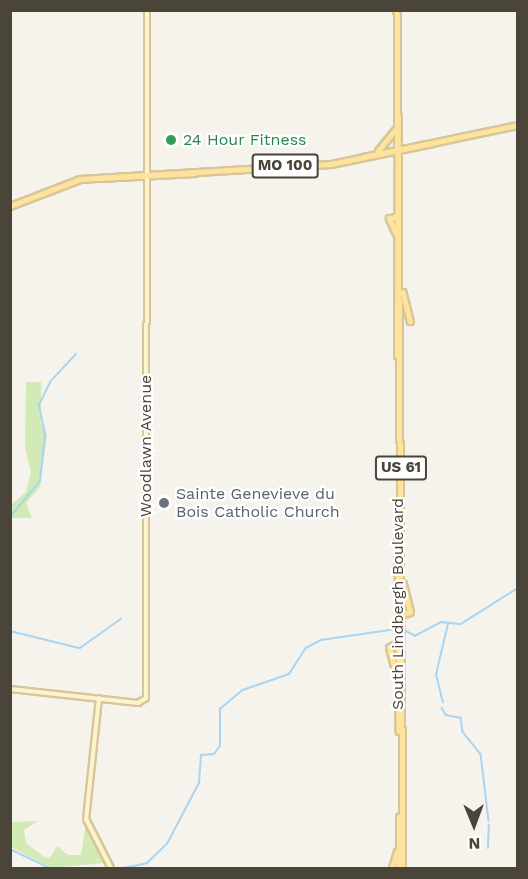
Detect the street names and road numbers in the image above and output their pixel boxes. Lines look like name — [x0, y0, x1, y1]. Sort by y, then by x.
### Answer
road number: MO 100 — [250, 154, 320, 178]
street label: Woodlawn Avenue — [136, 374, 156, 518]
road number: US 61 — [374, 456, 428, 480]
street label: South Lindbergh Boulevard — [388, 498, 408, 710]

